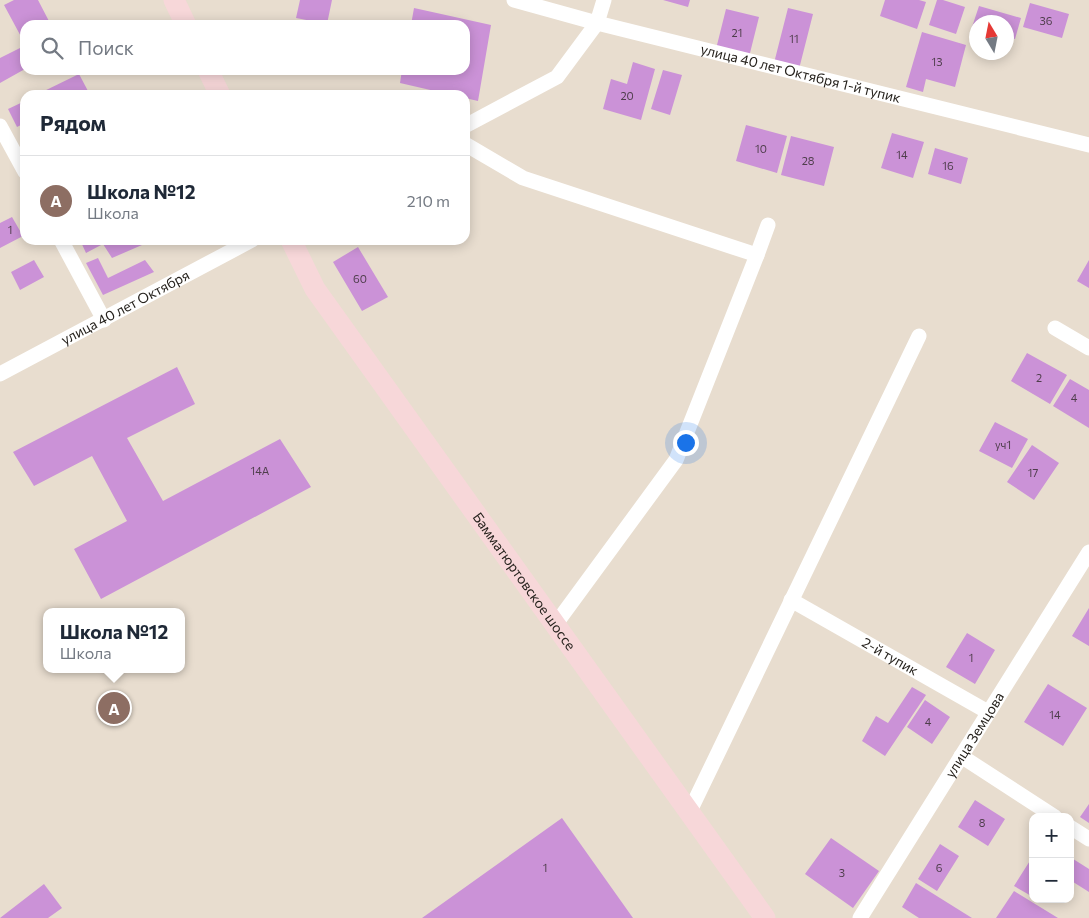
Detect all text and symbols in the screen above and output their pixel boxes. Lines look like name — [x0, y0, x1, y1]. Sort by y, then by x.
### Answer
house number: 36 — [1040, 14, 1053, 27]
north arrow — [969, 15, 1014, 60]
search box — [20, 20, 470, 75]
house number: 21 — [732, 26, 742, 39]
house number: 11 — [789, 32, 799, 45]
icon: search — [38, 34, 66, 62]
text: Поиск — [78, 36, 134, 59]
street label: улица 40 лет Октября 1-й тупик — [699, 40, 903, 106]
house number: 13 — [932, 55, 942, 68]
house number: 20 — [620, 89, 634, 102]
text: Рядом — [40, 110, 106, 135]
house number: 10 — [755, 142, 767, 155]
house number: 14 — [896, 148, 908, 161]
house number: 28 — [802, 154, 815, 167]
house number: 16 — [942, 159, 954, 172]
text: Школа №12 — [87, 180, 195, 203]
text: A — [50, 191, 62, 210]
text: 210 m — [407, 191, 450, 210]
text: Школа — [87, 203, 139, 222]
house number: 1 — [8, 223, 12, 236]
street label: улица 40 лет Октября — [58, 266, 192, 348]
house number: 60 — [353, 272, 367, 285]
house number: 2 — [1036, 371, 1042, 384]
house number: 4 — [1071, 391, 1078, 404]
your location — [673, 430, 699, 456]
house number: уч1 — [995, 438, 1011, 451]
house number: 14А — [251, 464, 270, 477]
house number: 17 — [1028, 466, 1038, 479]
street label: Бамматюртовское шоссе — [469, 509, 580, 653]
popup — [43, 608, 185, 673]
text: Школа №12 — [60, 620, 168, 643]
street label: 2-й тупик — [859, 633, 922, 679]
text: Школа — [60, 643, 112, 662]
house number: 1 — [969, 651, 973, 664]
pin: A — [98, 689, 130, 727]
street label: улица Земцова — [941, 689, 1007, 781]
house number: 14 — [1049, 708, 1061, 721]
house number: 4 — [925, 715, 932, 728]
map controls — [1029, 813, 1074, 903]
button: + — [1029, 813, 1074, 858]
house number: 8 — [979, 816, 986, 829]
button: − — [1029, 858, 1074, 903]
house number: 1 — [543, 861, 547, 874]
house number: 6 — [936, 861, 943, 874]
house number: 3 — [839, 866, 845, 879]

